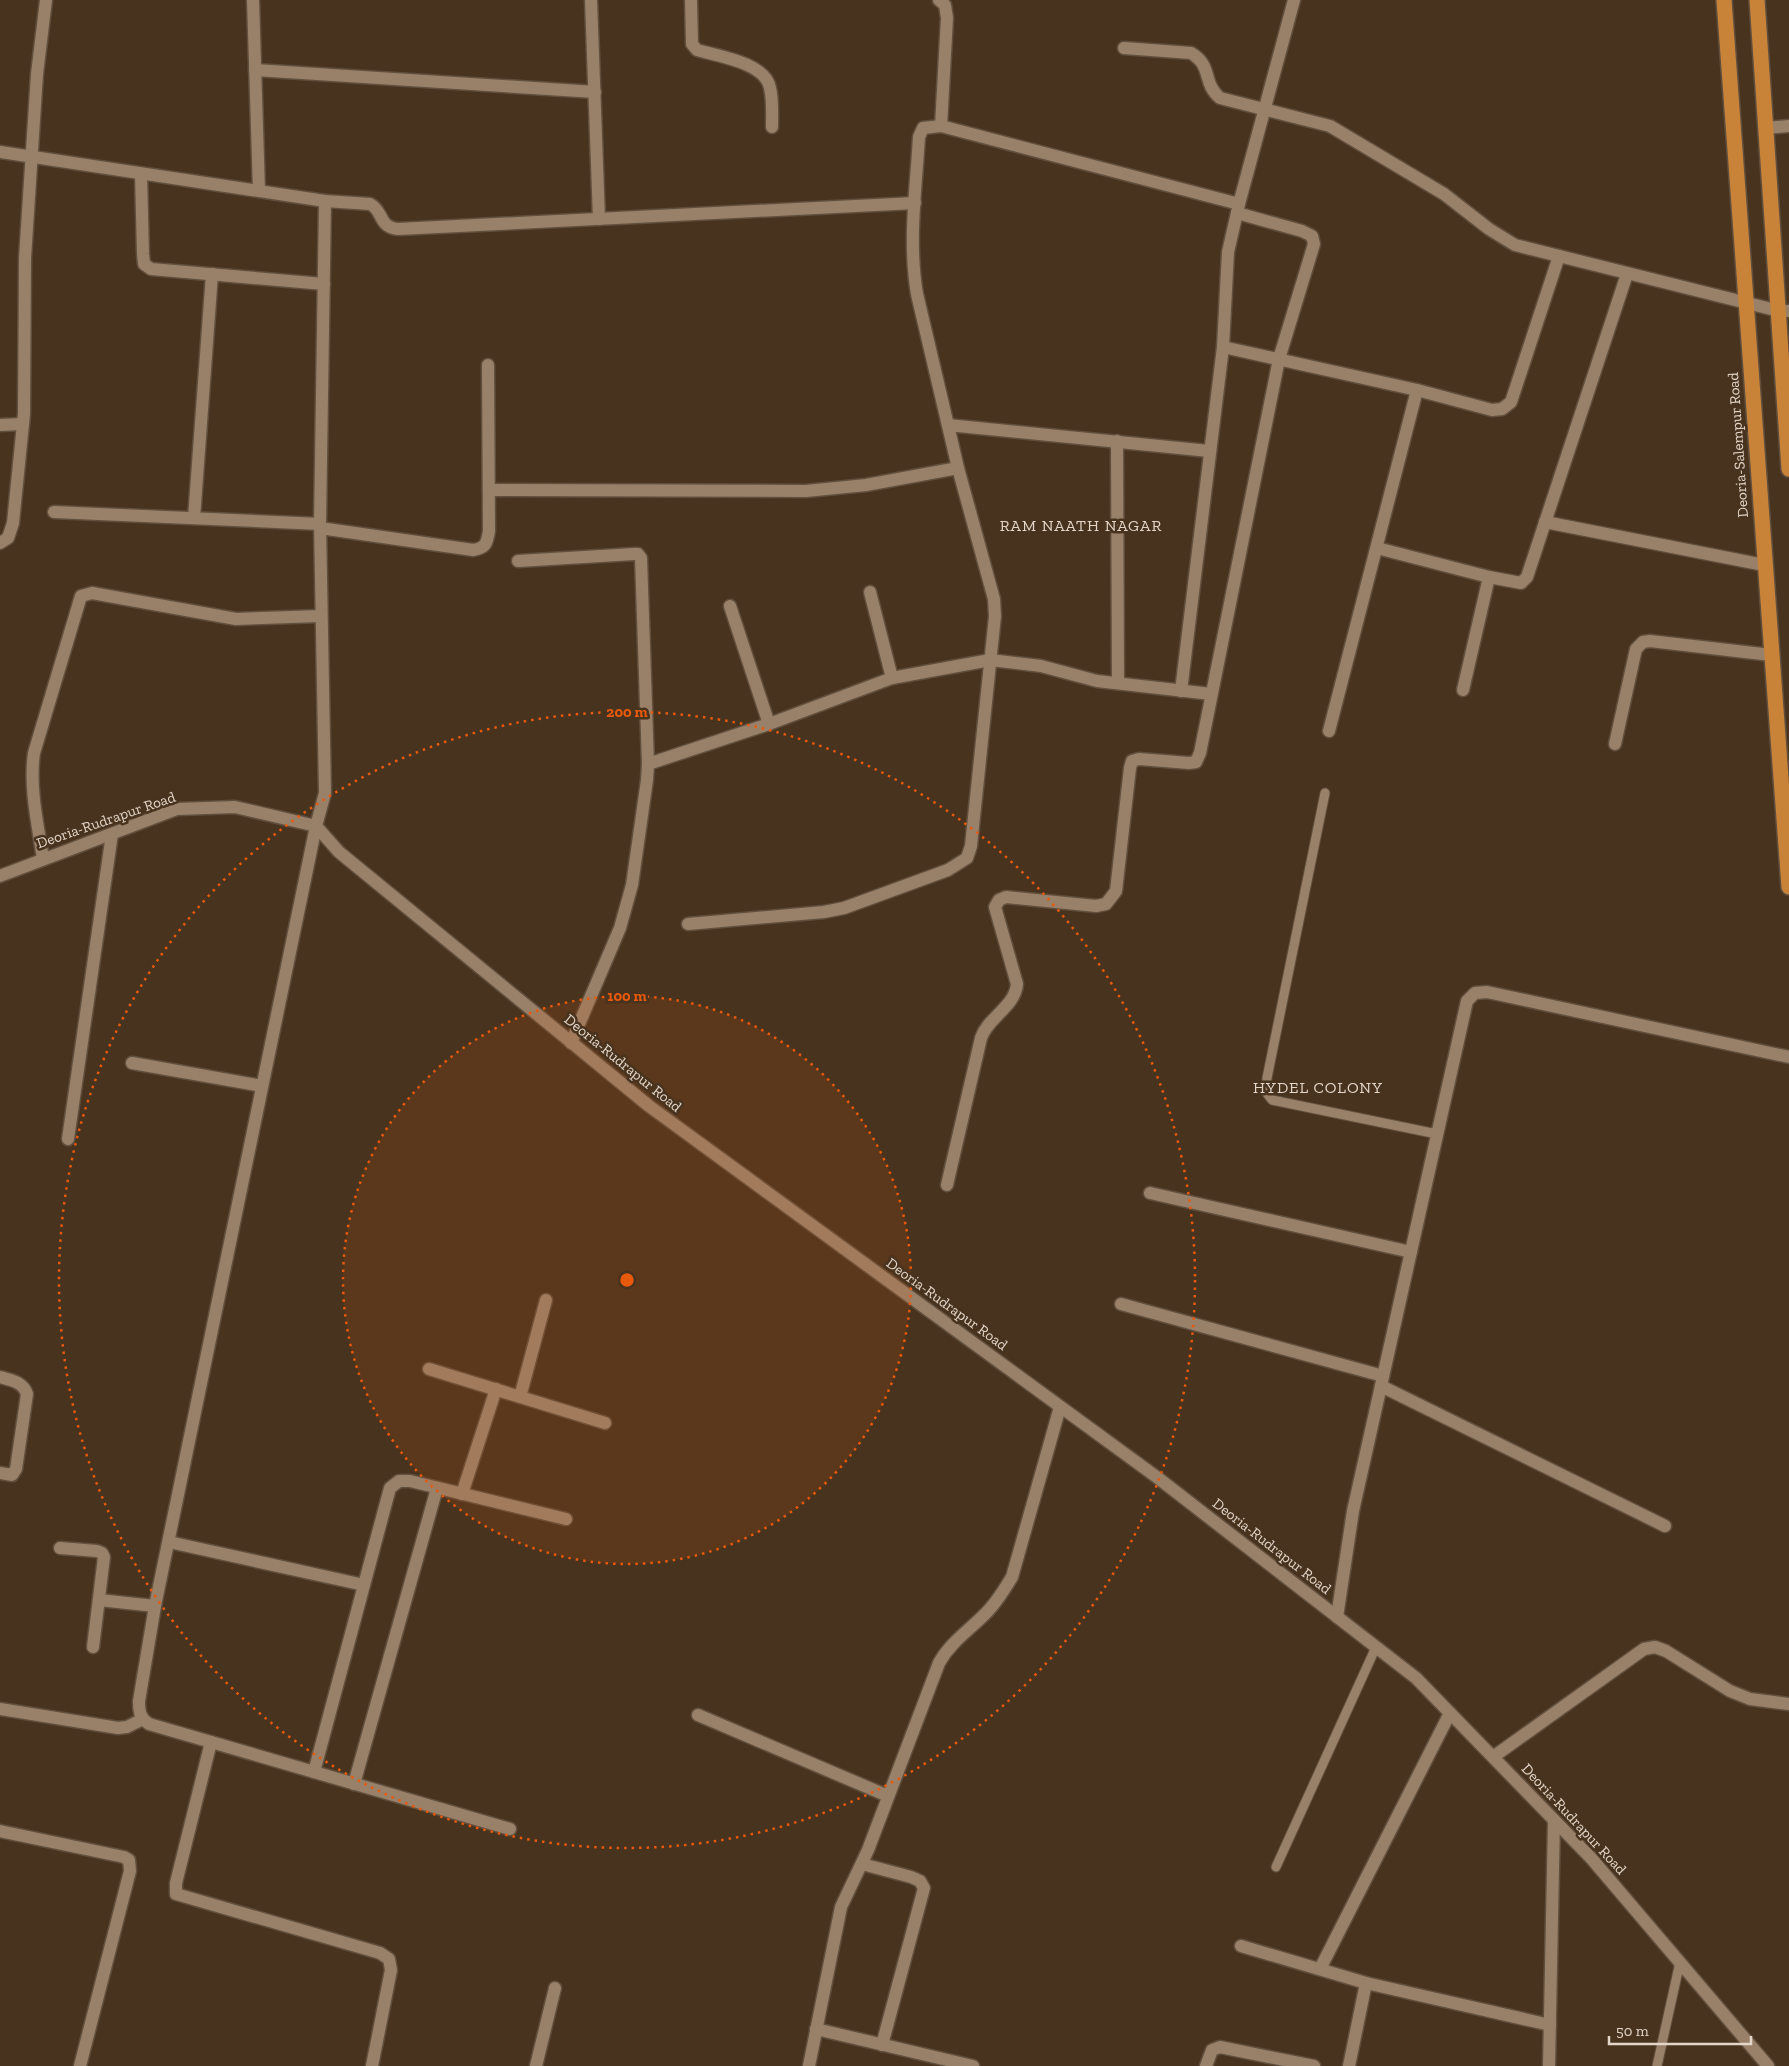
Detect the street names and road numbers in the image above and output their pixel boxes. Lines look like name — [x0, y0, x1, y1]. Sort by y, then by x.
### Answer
street label: Deoria-Salempur Road — [1724, 371, 1752, 518]
street label: Deoria-Rudrapur Road — [34, 788, 178, 852]
street label: Deoria-Rudrapur Road — [561, 1010, 686, 1116]
street label: Deoria-Rudrapur Road — [883, 1254, 1012, 1355]
street label: Deoria-Rudrapur Road — [1209, 1494, 1335, 1598]
street label: Deoria-Rudrapur Road — [1518, 1760, 1631, 1879]

